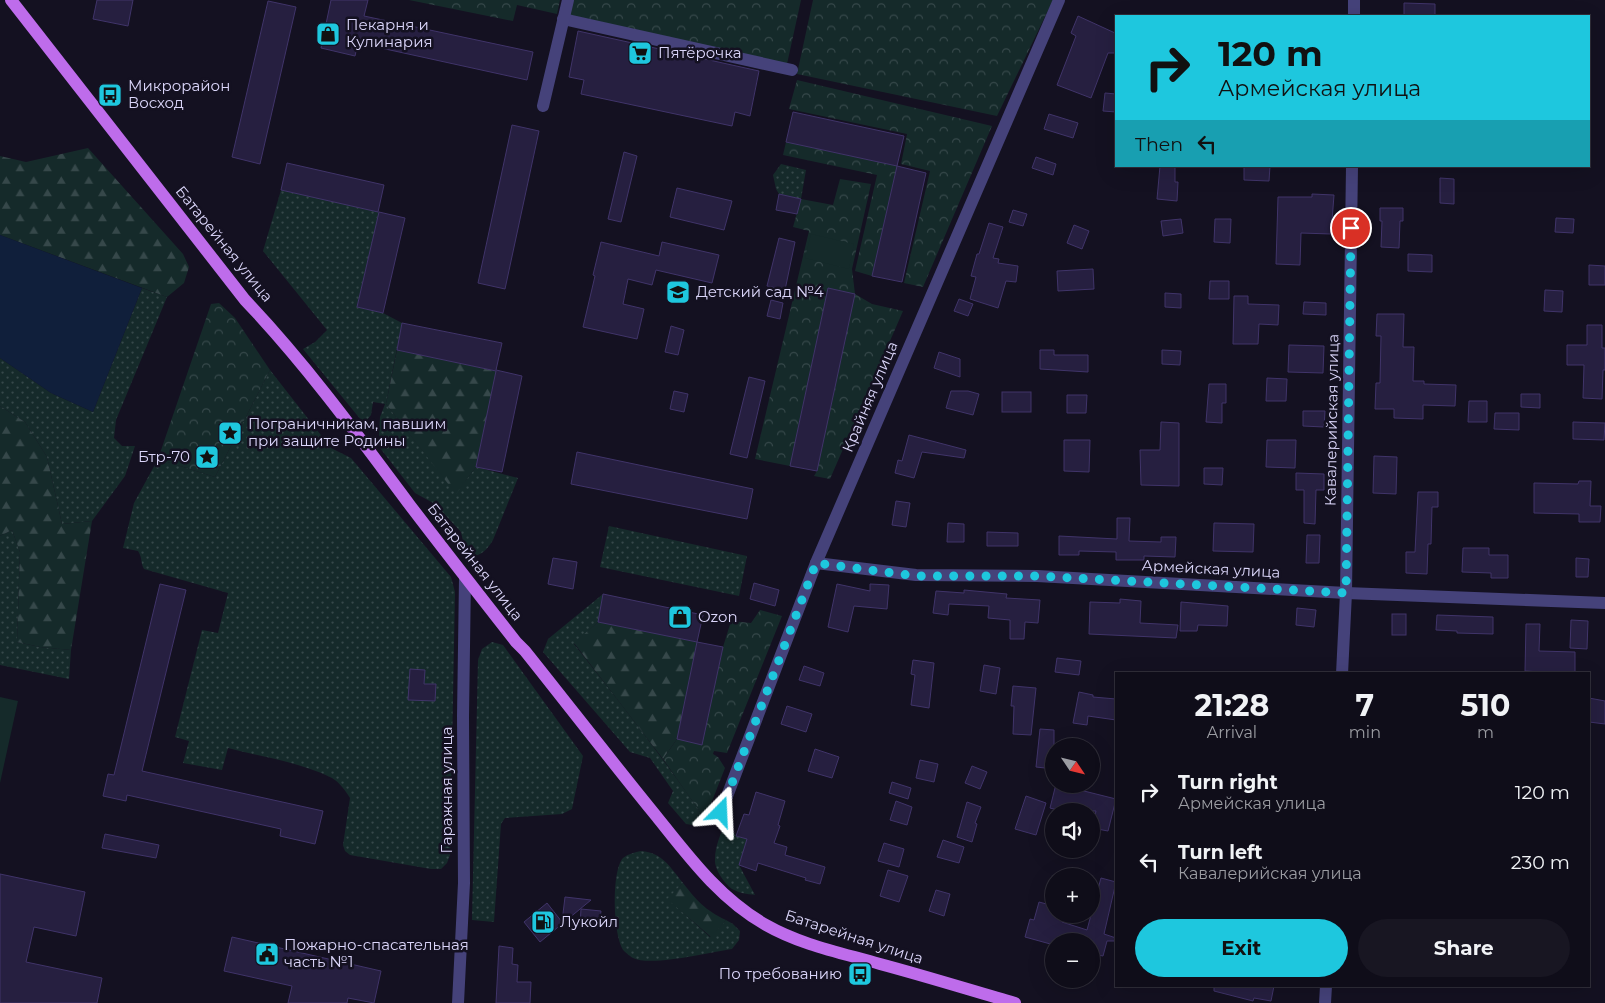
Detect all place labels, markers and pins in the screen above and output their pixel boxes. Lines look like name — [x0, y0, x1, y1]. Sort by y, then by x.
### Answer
place label: Пекарня и Кулинария — [346, 15, 433, 51]
shop icon: Пекарня и Кулинария — [315, 21, 341, 47]
supermarket icon: Пятёрочка — [627, 40, 653, 66]
place label: Пятёрочка — [658, 43, 742, 62]
place label: Микрорайон Восход — [128, 76, 230, 112]
bus stop icon: Микрорайон Восход — [97, 82, 123, 108]
pin — [1330, 207, 1372, 249]
school or university icon: Детский сад №4 — [665, 279, 691, 305]
place label: Детский сад №4 — [696, 282, 824, 301]
place label: Пограничникам, павшим при защите Родины — [248, 414, 446, 450]
place icon: Пограничникам, павшим при защите Родины — [217, 420, 243, 446]
place icon: Бтр-70 — [194, 444, 220, 470]
place label: Бтр-70 — [138, 447, 190, 466]
shop icon: Ozon — [667, 604, 693, 630]
place label: Ozon — [698, 607, 738, 626]
fuel station icon: Лукойл — [530, 909, 556, 935]
place label: Лукойл — [560, 912, 618, 931]
place label: Пожарно-спасательная часть №1 — [284, 935, 469, 971]
public building icon: Пожарно-спасательная часть №1 — [254, 941, 280, 967]
bus stop icon: По требованию — [847, 961, 873, 987]
place label: По требованию — [719, 964, 842, 983]

